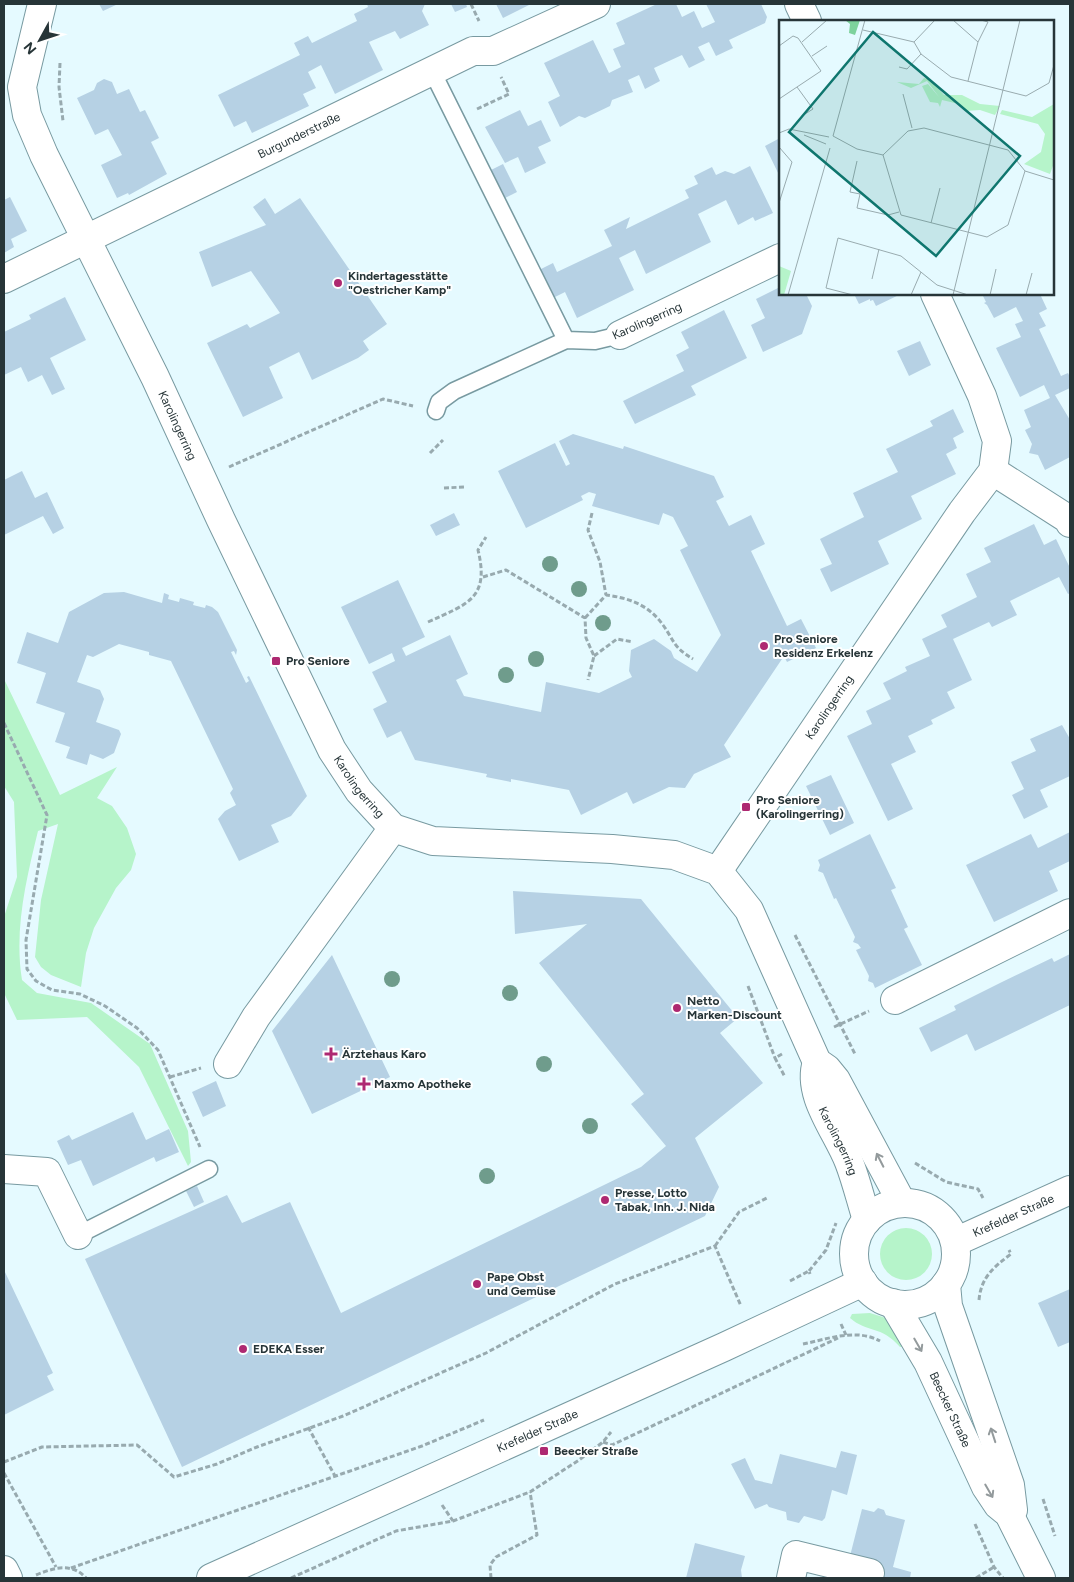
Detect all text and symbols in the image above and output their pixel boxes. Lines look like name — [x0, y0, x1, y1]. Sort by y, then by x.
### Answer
north arrow — [15, 15, 65, 65]
inset map — [779, 20, 1054, 295]
text: N — [20, 38, 40, 58]
street label: Burgunderstraße — [255, 109, 343, 162]
place label: Kindertagesstätte "Oestricher Kamp" — [348, 269, 451, 297]
marker: Kindertagesstätte "Oestricher Kamp" — [332, 277, 344, 289]
street label: Karolingerring — [610, 299, 684, 343]
street label: Karolingerring — [155, 389, 199, 462]
place label: Pro Seniore Residenz Erkelenz — [774, 632, 873, 660]
marker: Pro Seniore Residenz Erkelenz — [758, 640, 770, 652]
place label: Pro Seniore — [286, 654, 350, 668]
marker: Pro Seniore — [270, 655, 282, 667]
street label: Karolingerring — [802, 672, 856, 742]
street label: Karolingerring — [331, 753, 387, 821]
place label: Pro Seniore (Karolingerring) — [756, 793, 844, 821]
marker: Pro Seniore (Karolingerring) — [740, 801, 752, 813]
place label: Netto Marken-Discount — [687, 994, 782, 1022]
marker: Netto Marken-Discount — [671, 1002, 683, 1014]
marker: Ärztehaus Karo — [324, 1047, 338, 1061]
place label: Ärztehaus Karo — [342, 1047, 426, 1061]
place label: Maxmo Apotheke — [374, 1077, 472, 1091]
marker: Maxmo Apotheke — [358, 1078, 370, 1090]
street label: Karolingerring — [816, 1104, 860, 1177]
one-way arrow — [875, 1152, 885, 1167]
place label: Presse, Lotto Tabak, Inh. J. Nida — [615, 1186, 715, 1214]
street label: Krefelder Straße — [971, 1191, 1057, 1240]
marker: Presse, Lotto Tabak, Inh. J. Nida — [599, 1194, 611, 1206]
place label: Pape Obst und Gemüse — [487, 1270, 556, 1298]
marker: Pape Obst und Gemüse — [471, 1278, 483, 1290]
one-way arrow — [913, 1338, 923, 1352]
place label: EDEKA Esser — [253, 1342, 325, 1356]
marker: EDEKA Esser — [237, 1343, 249, 1355]
street label: Beecker Straße — [927, 1370, 974, 1450]
street label: Krefelder Straße — [495, 1406, 581, 1455]
one-way arrow — [988, 1427, 997, 1443]
place label: Beecker Straße — [554, 1444, 638, 1458]
marker: Beecker Straße — [538, 1445, 550, 1457]
one-way arrow — [984, 1484, 994, 1499]

